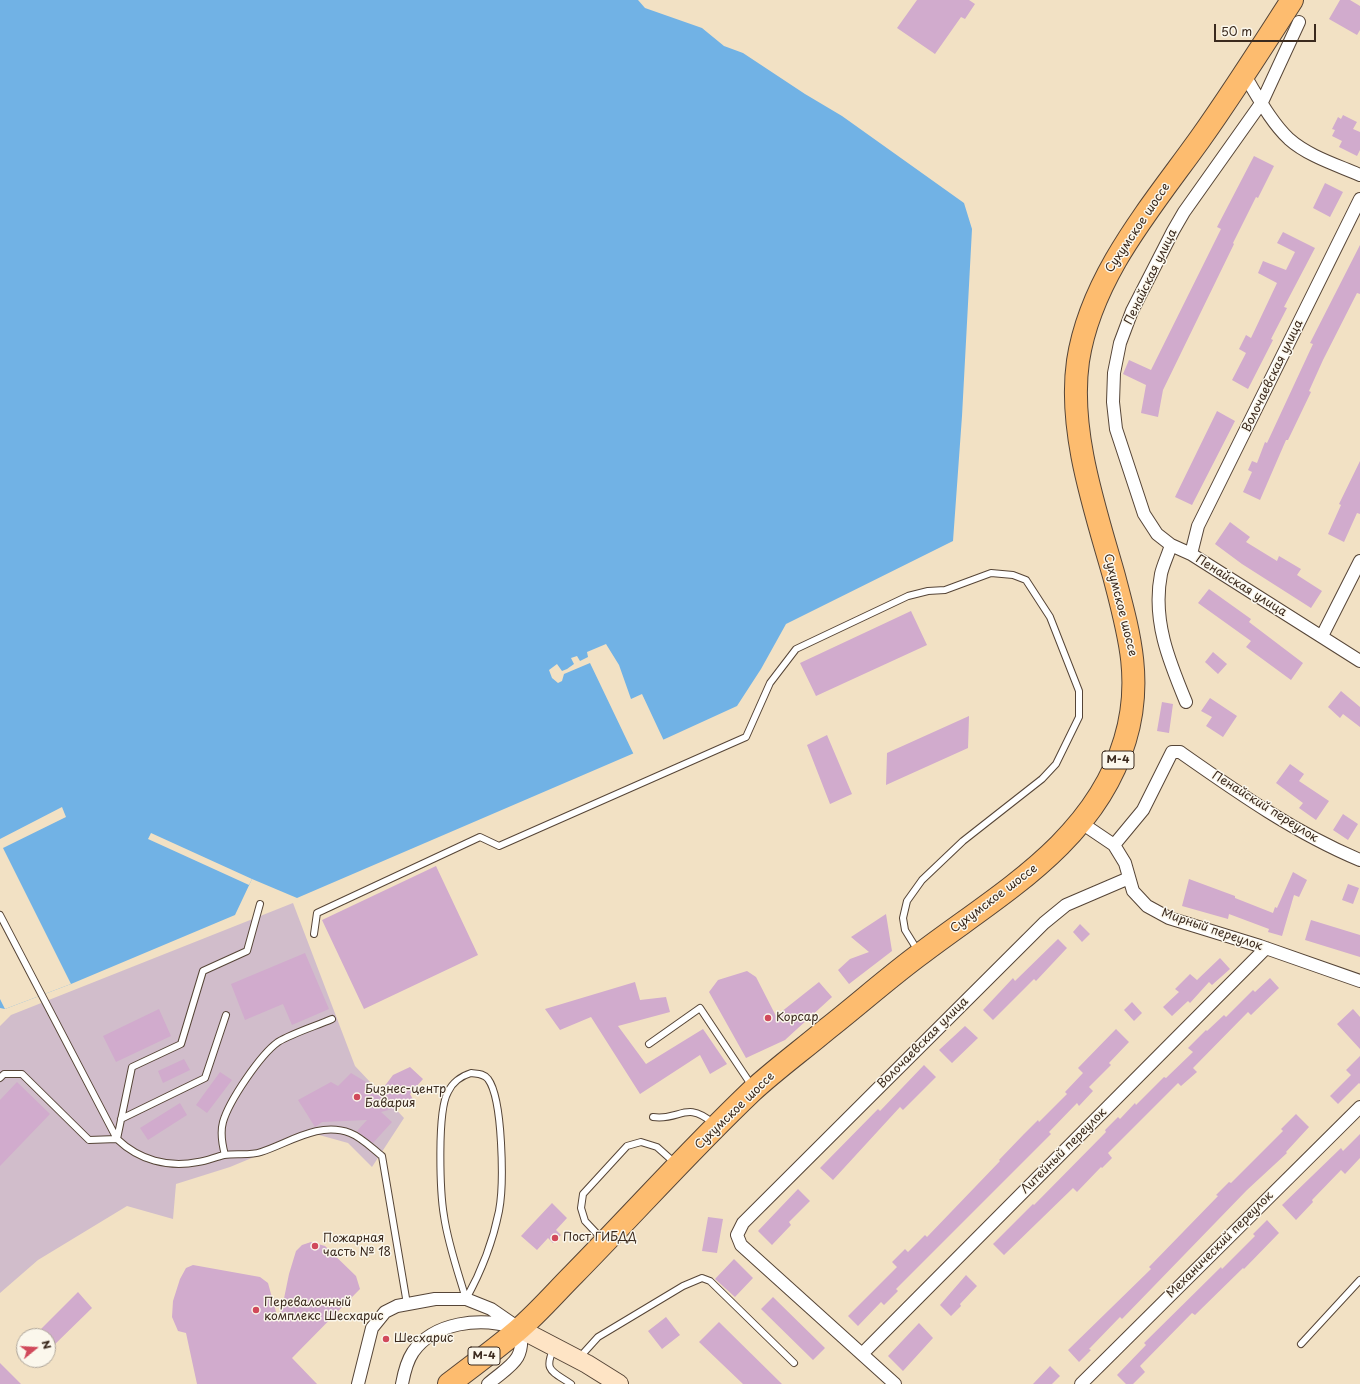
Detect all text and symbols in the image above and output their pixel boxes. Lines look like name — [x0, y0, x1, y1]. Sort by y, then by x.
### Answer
scale bar — [1216, 16, 1318, 42]
text: 50 m — [1221, 22, 1252, 40]
street label: Сухумское шоссе — [1103, 180, 1173, 276]
street label: Пенайская улица — [1122, 227, 1180, 327]
street label: Волочаевская улица — [1240, 318, 1306, 434]
street label: Сухумское шоссе — [1100, 552, 1140, 658]
street label: Пенайская улица — [1193, 552, 1289, 620]
road number: М-4 — [1102, 751, 1134, 769]
street label: Пенайский переулок — [1209, 768, 1321, 846]
street label: Сухумское шоссе — [948, 862, 1040, 936]
street label: Мирный переулок — [1160, 906, 1264, 954]
street label: Волочаевская улица — [874, 994, 972, 1092]
place label: Корсар — [776, 1011, 818, 1025]
marker: Корсар — [763, 1013, 773, 1023]
street label: Сухумское шоссе — [692, 1069, 778, 1153]
place label: Бизнес-центр Бавария — [365, 1083, 446, 1111]
marker: Бизнес-центр Бавария — [352, 1092, 362, 1102]
street label: Литейный переулок — [1018, 1105, 1110, 1197]
street label: Механический переулок — [1164, 1189, 1276, 1301]
place label: Пост ГИБДД — [563, 1231, 637, 1245]
place label: Пожарная часть № 18 — [323, 1232, 391, 1260]
marker: Пост ГИБДД — [550, 1233, 560, 1243]
marker: Пожарная часть № 18 — [310, 1241, 320, 1251]
place label: Перевалочный комплекс Шесхарис — [264, 1296, 384, 1324]
marker: Перевалочный комплекс Шесхарис — [251, 1305, 261, 1315]
north arrow — [16, 1328, 56, 1368]
place label: Шесхарис — [394, 1332, 453, 1346]
marker: Шесхарис — [381, 1334, 391, 1344]
text: N — [38, 1338, 56, 1351]
road number: М-4 — [468, 1347, 500, 1365]

